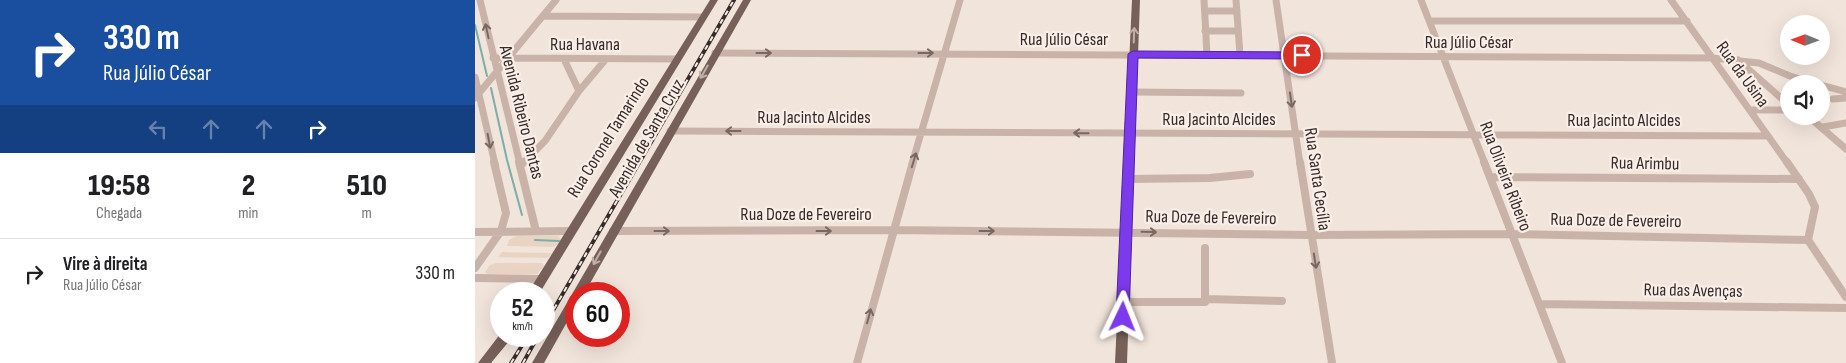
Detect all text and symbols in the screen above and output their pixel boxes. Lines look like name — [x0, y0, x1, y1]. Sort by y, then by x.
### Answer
north arrow — [1780, 15, 1830, 65]
map controls — [1780, 15, 1830, 125]
text: 330 m — [103, 17, 180, 60]
icon: right — [20, 20, 85, 85]
one-way arrow — [482, 23, 491, 39]
one-way arrow — [1129, 27, 1139, 43]
street label: Rua Júlio César — [1020, 29, 1108, 50]
street label: Rua Júlio César — [1425, 32, 1513, 53]
street label: Rua Havana — [550, 34, 620, 55]
pin — [1281, 34, 1323, 76]
street label: Rua da Usina — [1712, 37, 1774, 111]
icon: arrive — [1288, 41, 1316, 69]
street label: Avenida Ribeiro Dantas — [494, 42, 548, 181]
one-way arrow — [755, 48, 771, 58]
one-way arrow — [918, 48, 934, 58]
text: Rua Júlio César — [103, 60, 211, 87]
one-way arrow — [699, 64, 709, 79]
street label: Rua Coronel Tamarindo — [563, 73, 654, 201]
street label: Avenida de Santa Cruz — [604, 75, 689, 202]
button: sound — [1780, 75, 1830, 125]
one-way arrow — [1286, 92, 1296, 108]
street label: Rua Jacinto Alcides — [757, 107, 871, 128]
street label: Rua Jacinto Alcides — [1162, 109, 1276, 130]
street label: Rua Jacinto Alcides — [1567, 110, 1681, 131]
icon: left — [144, 115, 172, 143]
icon: ahead — [197, 115, 225, 143]
icon: ahead — [250, 115, 278, 143]
icon: right — [303, 115, 331, 143]
street label: Rua Oliveira Ribeiro — [1475, 118, 1536, 234]
one-way arrow — [726, 126, 742, 136]
street label: Rua Santa Cecília — [1300, 126, 1335, 232]
one-way arrow — [1074, 128, 1090, 138]
one-way arrow — [485, 133, 495, 149]
one-way arrow — [909, 152, 919, 168]
street label: Rua Arimbu — [1610, 152, 1680, 175]
text: 19:58 — [88, 168, 150, 204]
text: 2 — [242, 168, 255, 204]
text: 510 — [346, 168, 387, 204]
text: Chegada — [96, 204, 142, 223]
text: min — [238, 204, 258, 223]
text: m — [362, 204, 372, 223]
street label: Rua Doze de Fevereiro — [740, 204, 872, 225]
street label: Rua Doze de Fevereiro — [1145, 206, 1277, 229]
street label: Rua Doze de Fevereiro — [1550, 209, 1682, 232]
one-way arrow — [653, 226, 669, 236]
one-way arrow — [816, 226, 832, 235]
one-way arrow — [978, 226, 994, 236]
one-way arrow — [1140, 227, 1157, 237]
one-way arrow — [592, 251, 602, 265]
text: Vire à direita — [63, 253, 147, 276]
one-way arrow — [1311, 253, 1321, 269]
icon: right — [20, 260, 48, 288]
text: 330 m — [415, 262, 455, 285]
text: Rua Júlio César — [63, 276, 142, 295]
street label: Rua das Avenças — [1643, 279, 1743, 302]
speed limit sign: 60 — [565, 282, 630, 347]
position arrow — [1096, 290, 1148, 342]
text: 52 — [512, 293, 533, 324]
one-way arrow — [865, 308, 875, 324]
text: km/h — [512, 319, 533, 334]

